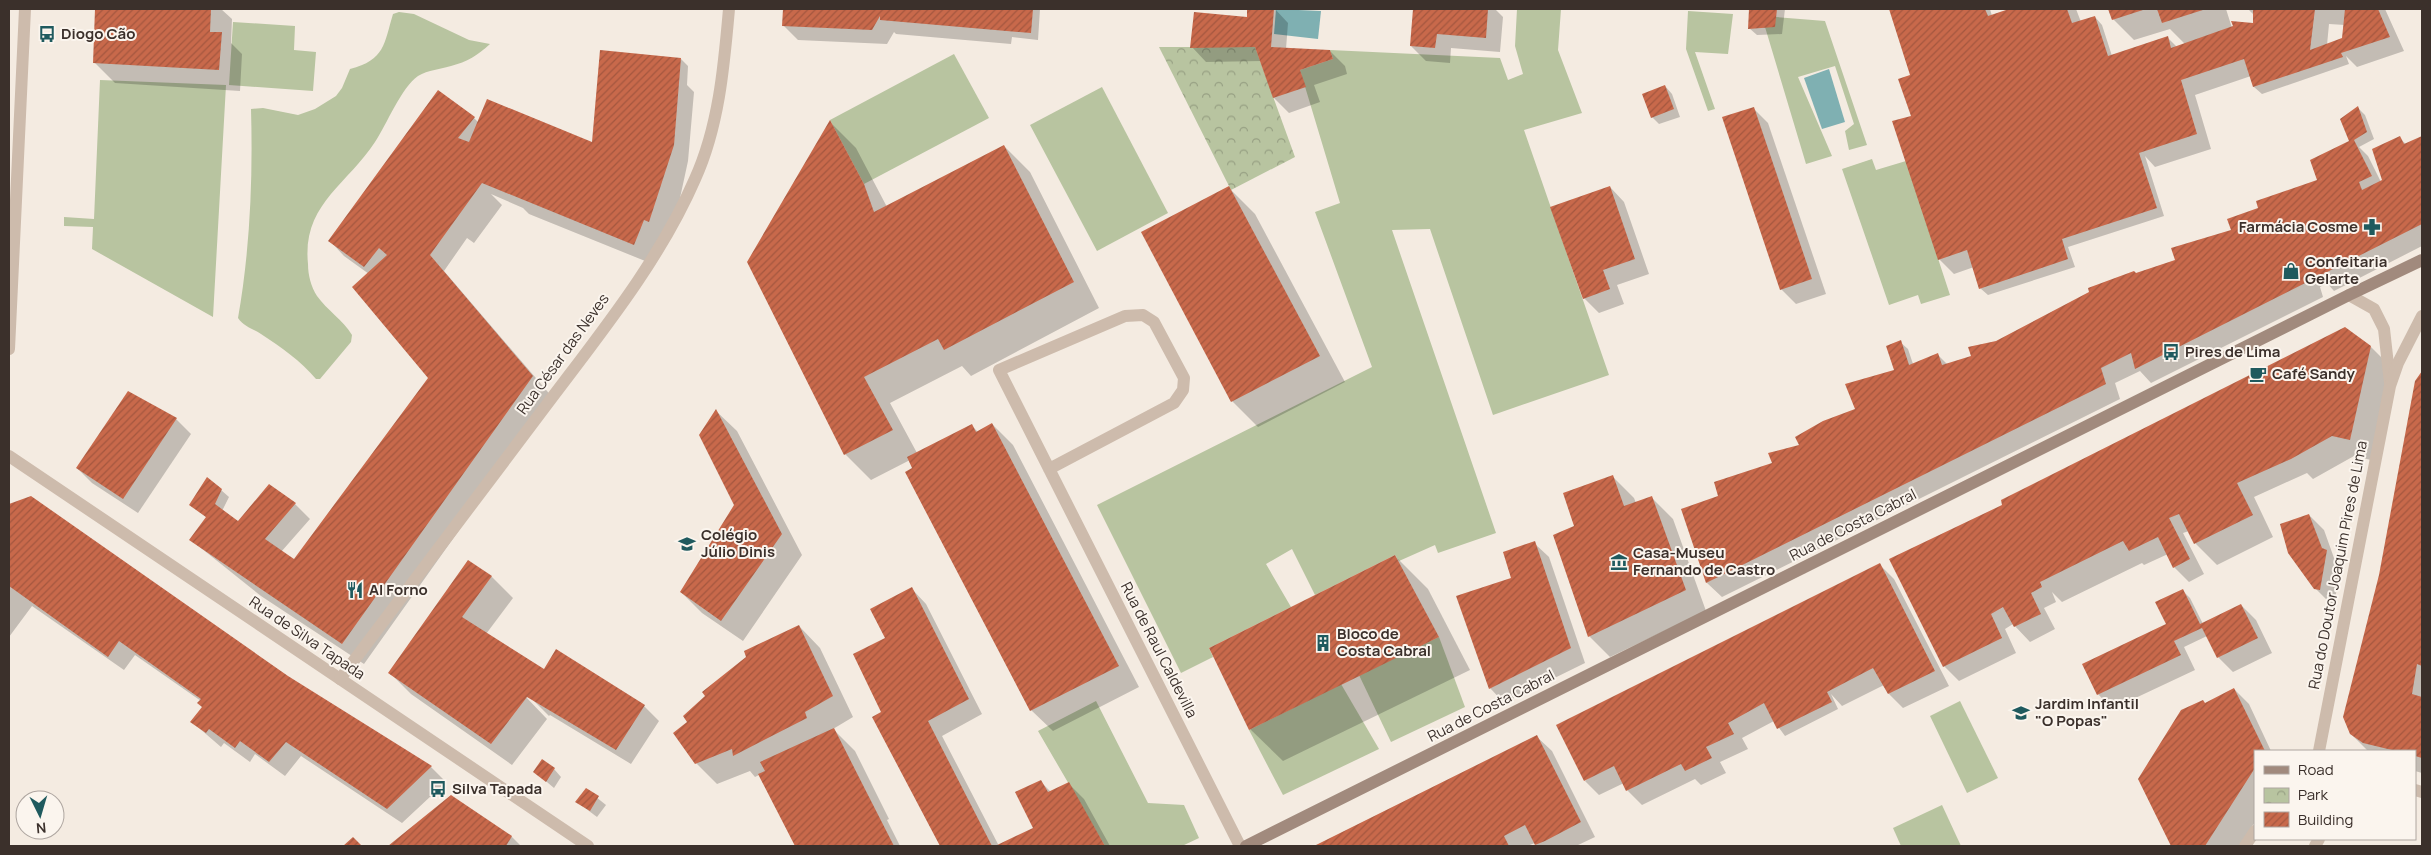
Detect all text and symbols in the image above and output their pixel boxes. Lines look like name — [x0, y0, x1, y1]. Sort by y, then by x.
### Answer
place label: Diogo Cão — [61, 23, 135, 44]
bus stop icon: Diogo Cão — [37, 24, 57, 44]
place label: Farmácia Cosme — [2239, 216, 2358, 237]
pharmacy icon: Farmácia Cosme — [2362, 217, 2382, 237]
place label: Confeitaria Gelarte — [2305, 251, 2387, 289]
shop icon: Confeitaria Gelarte — [2281, 261, 2301, 281]
street label: Rua César das Neves — [512, 289, 614, 418]
place label: Pires de Lima — [2185, 341, 2280, 362]
bus stop icon: Pires de Lima — [2161, 342, 2181, 362]
place label: Café Sandy — [2272, 363, 2355, 384]
cafe icon: Café Sandy — [2248, 364, 2268, 384]
street label: Rua do Doutor Joaquim Pires de Lima — [2303, 439, 2372, 691]
street label: Rua de Costa Cabral — [1786, 483, 1920, 566]
place label: Colégio Júlio Dinis — [701, 524, 775, 562]
school or university icon: Colégio Júlio Dinis — [677, 534, 697, 554]
place label: Casa-Museu Fernando de Castro — [1633, 542, 1775, 580]
museum icon: Casa-Museu Fernando de Castro — [1609, 552, 1629, 572]
street label: Rua de Raul Caldevilla — [1116, 578, 1203, 721]
place label: Al Forno — [369, 579, 428, 600]
restaurant icon: Al Forno — [345, 580, 365, 600]
street label: Rua de Silva Tapada — [245, 591, 369, 684]
place label: Bloco de Costa Cabral — [1337, 623, 1431, 661]
building icon: Bloco de Costa Cabral — [1313, 633, 1333, 653]
street label: Rua de Costa Cabral — [1424, 664, 1558, 747]
place label: Jardim Infantil "O Popas" — [2035, 693, 2139, 731]
school or university icon: Jardim Infantil "O Popas" — [2011, 703, 2031, 723]
legend — [2254, 750, 2416, 840]
text: Road — [2298, 759, 2334, 780]
place label: Silva Tapada — [452, 778, 542, 799]
bus stop icon: Silva Tapada — [428, 779, 448, 799]
text: Park — [2298, 784, 2328, 805]
north arrow — [15, 790, 65, 840]
text: Building — [2298, 809, 2353, 830]
text: N — [35, 819, 47, 838]

